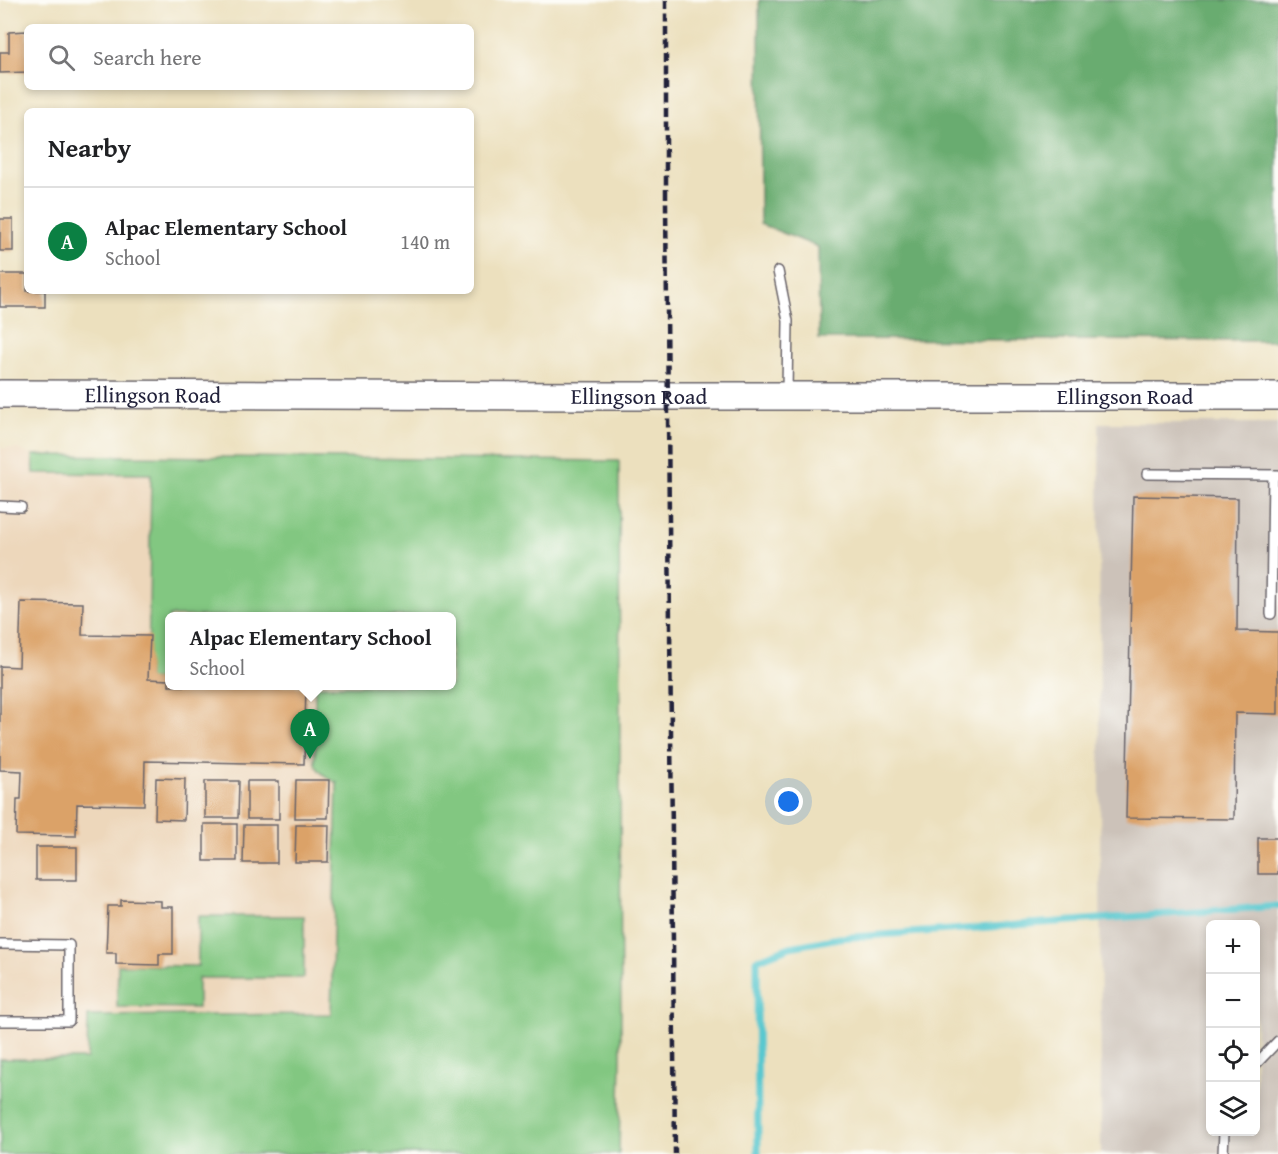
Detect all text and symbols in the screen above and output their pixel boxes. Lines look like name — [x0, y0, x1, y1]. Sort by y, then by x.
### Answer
search box — [24, 24, 474, 90]
icon: search — [45, 41, 78, 74]
text: Search here — [93, 41, 202, 73]
text: Nearby — [48, 128, 131, 167]
text: Alpac Elementary School — [105, 211, 347, 243]
text: A — [61, 227, 74, 256]
text: 140 m — [400, 227, 450, 256]
text: School — [105, 243, 161, 272]
street label: Ellingson Road — [85, 378, 221, 411]
street label: Ellingson Road — [571, 380, 707, 412]
street label: Ellingson Road — [1057, 380, 1193, 412]
popup — [165, 612, 456, 690]
text: Alpac Elementary School — [189, 621, 432, 653]
text: School — [189, 653, 245, 682]
pin: A — [290, 710, 330, 759]
your location — [774, 787, 803, 816]
map controls — [1206, 920, 1260, 1136]
button: + — [1206, 920, 1260, 974]
button: − — [1206, 974, 1260, 1028]
button: locate — [1206, 1028, 1260, 1082]
button: layers — [1206, 1082, 1260, 1136]

